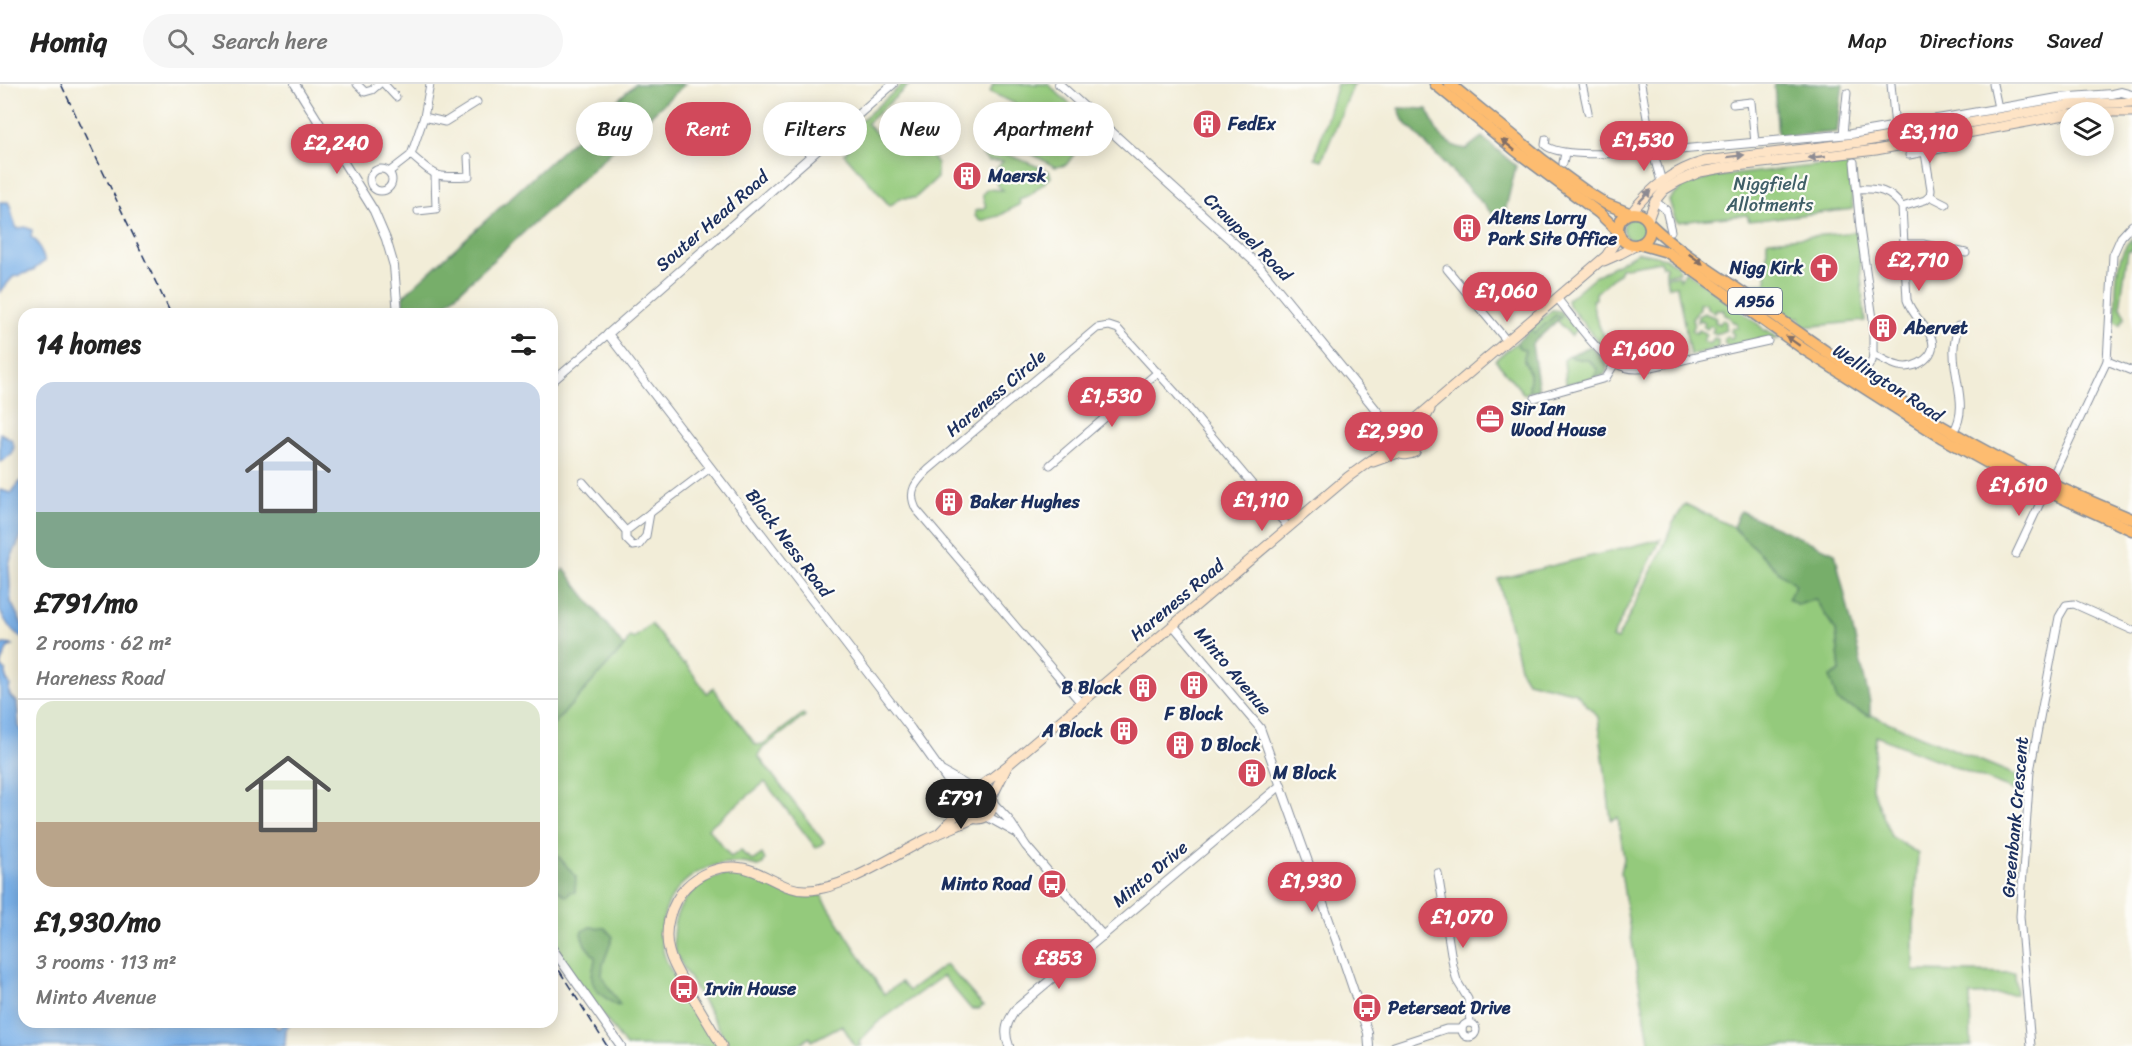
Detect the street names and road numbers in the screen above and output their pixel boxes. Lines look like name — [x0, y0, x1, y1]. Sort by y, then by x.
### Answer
street label: Souter Head Road — [648, 161, 777, 280]
street label: Crawpeel Road — [1196, 185, 1301, 290]
road number: A956 — [1728, 288, 1782, 314]
street label: Wellington Road — [1826, 335, 1951, 432]
street label: Hareness Circle — [938, 341, 1054, 445]
street label: Black Ness Road — [737, 481, 842, 606]
street label: Hareness Road — [1122, 550, 1233, 649]
street label: Minto Avenue — [1186, 619, 1280, 723]
street label: Greenbank Crescent — [1992, 735, 2038, 899]
street label: Minto Drive — [1105, 832, 1195, 916]

